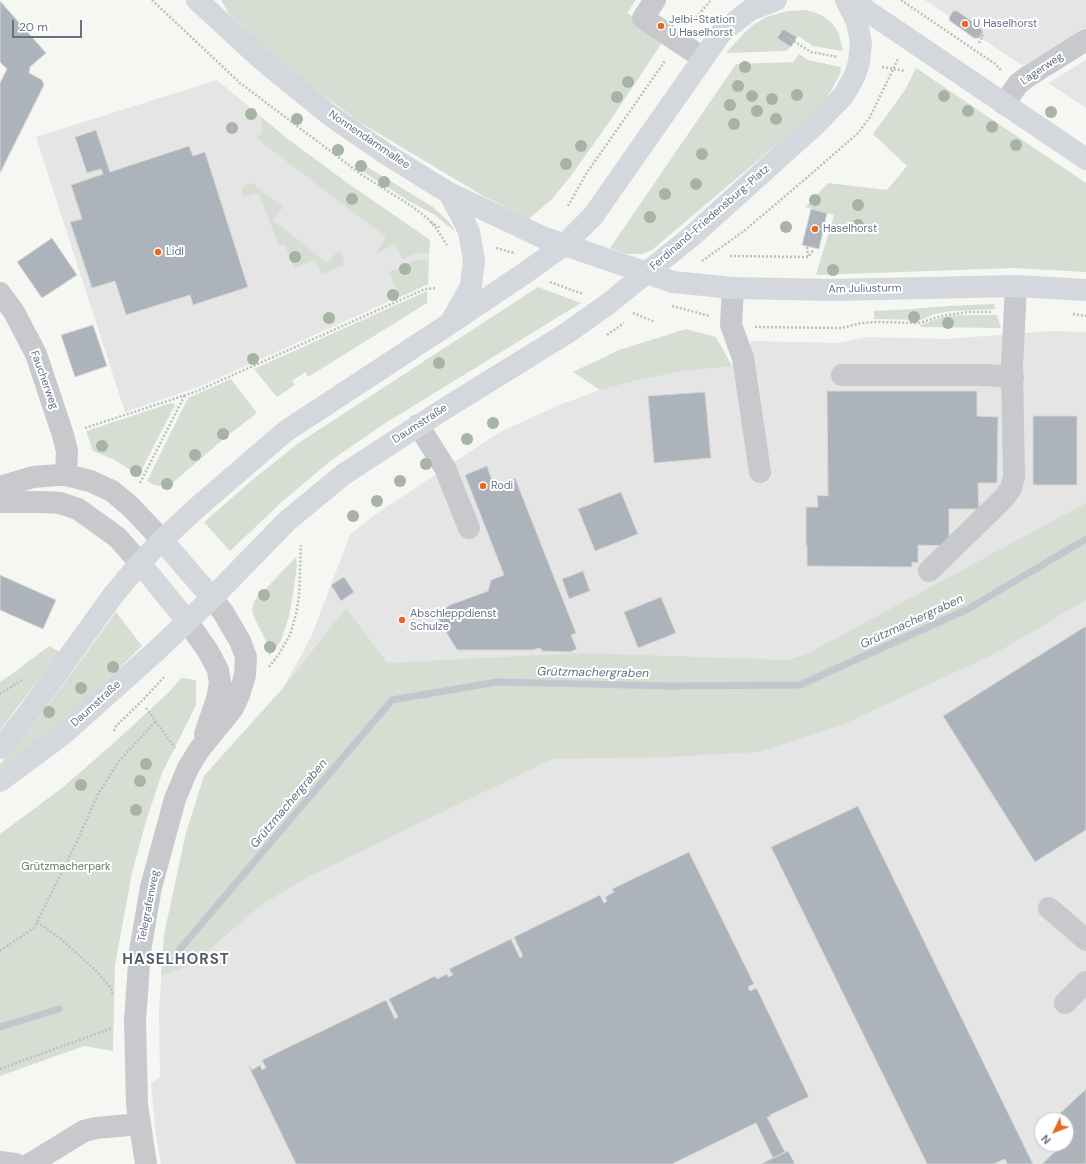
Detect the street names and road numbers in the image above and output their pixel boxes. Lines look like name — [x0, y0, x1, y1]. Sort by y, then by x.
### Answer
street label: Lagerweg — [1018, 50, 1066, 88]
street label: Nonnendammallee — [326, 108, 412, 172]
street label: Ferdinand-Friedensburg-Platz — [648, 163, 772, 273]
street label: Am Juliusturm — [828, 282, 902, 296]
street label: Faucherweg — [27, 349, 61, 411]
street label: Daumstraße — [390, 401, 450, 447]
street label: Daumstraße — [68, 678, 124, 730]
street label: Telegrafenweg — [136, 869, 162, 943]

